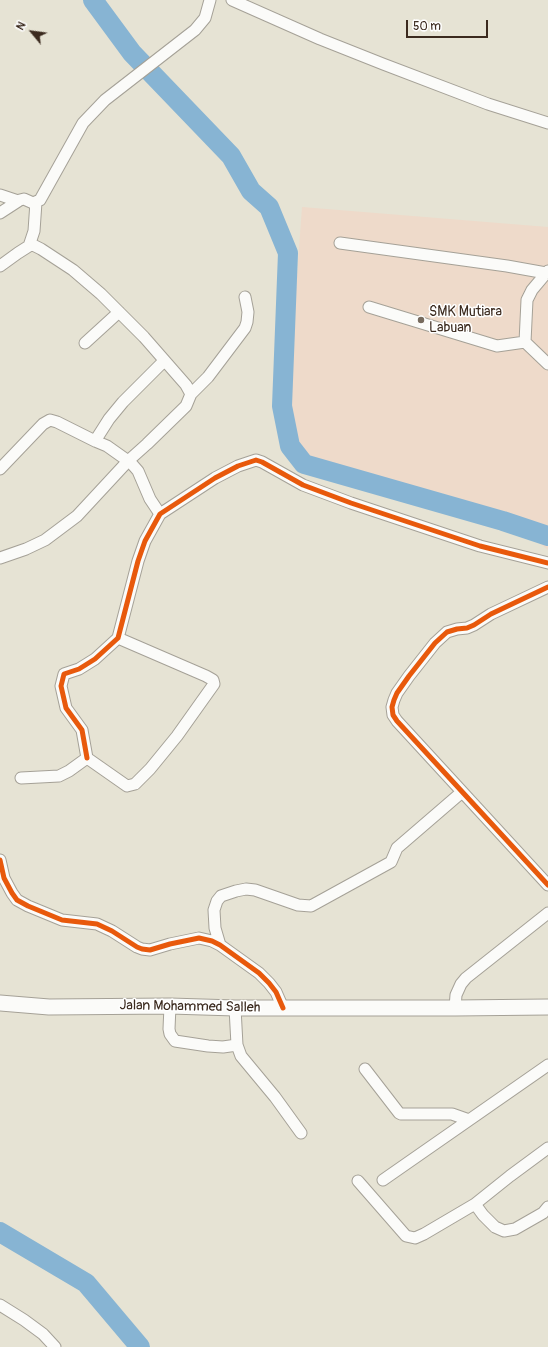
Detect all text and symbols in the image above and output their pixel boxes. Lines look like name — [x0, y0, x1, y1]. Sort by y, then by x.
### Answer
north arrow — [12, 12, 52, 52]
scale bar — [408, 12, 490, 38]
text: 50 m — [413, 19, 441, 34]
text: N — [14, 20, 29, 32]
place label: SMK Mutiara Labuan — [429, 304, 502, 336]
marker: SMK Mutiara Labuan — [416, 315, 426, 325]
street label: Jalan Mohammed Salleh — [119, 997, 261, 1017]

